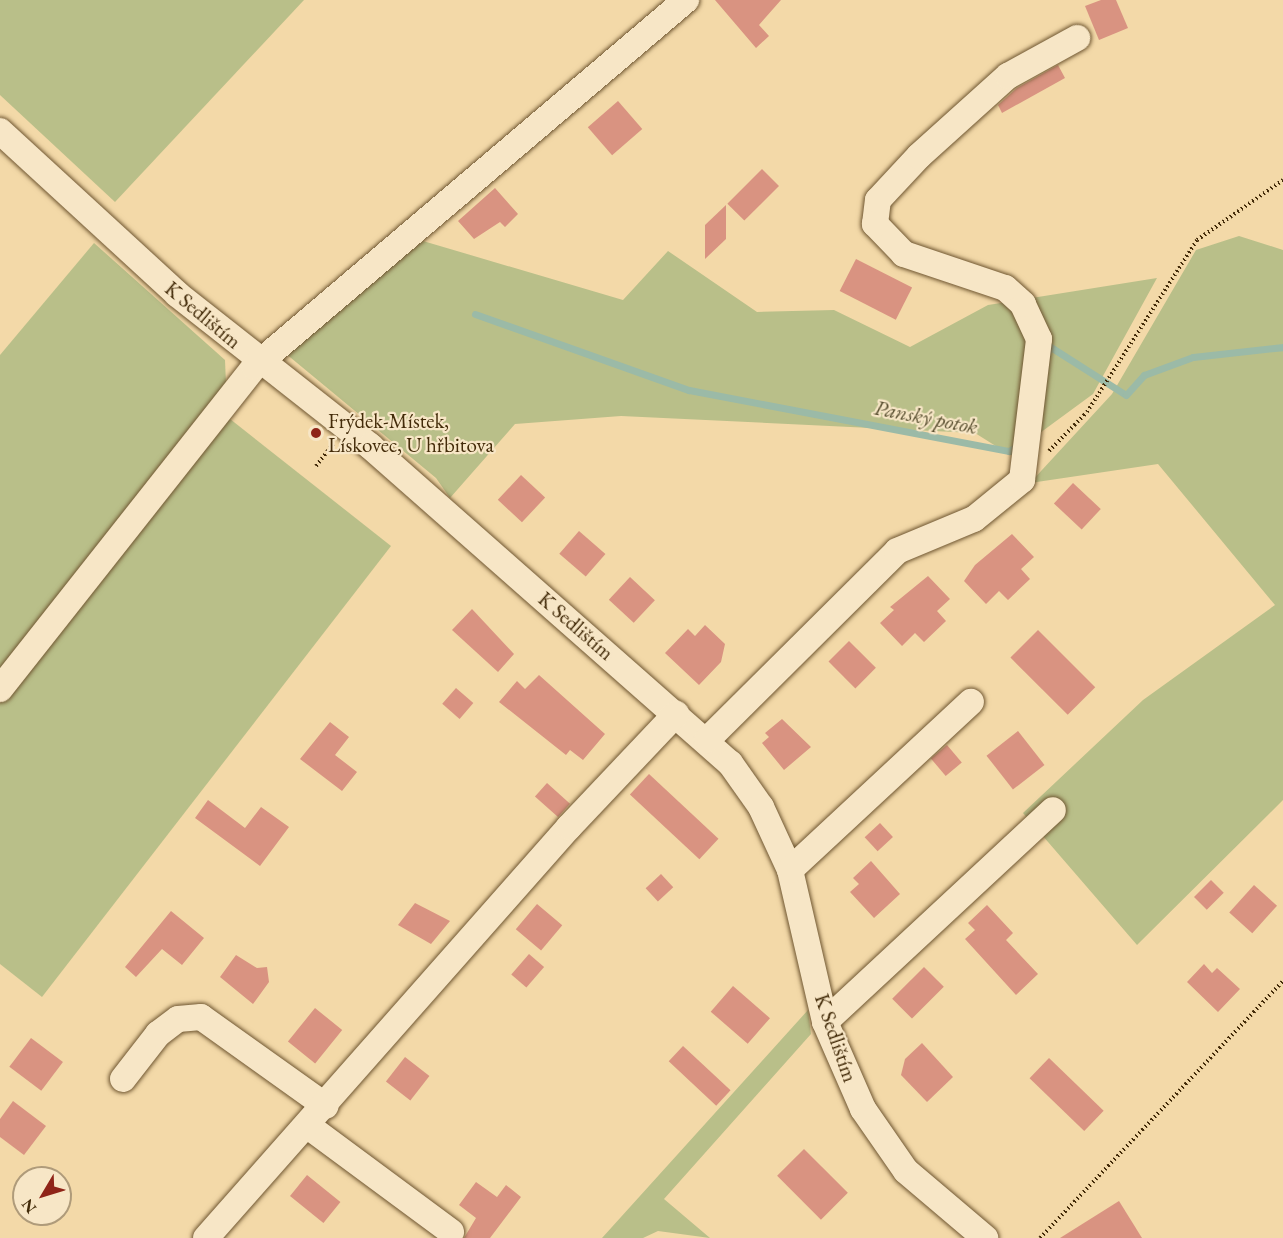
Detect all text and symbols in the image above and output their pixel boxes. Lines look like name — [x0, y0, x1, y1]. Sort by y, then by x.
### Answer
street label: K Sedlištím — [160, 276, 246, 354]
water label: Panský potok — [872, 394, 980, 440]
place label: Frýdek-Místek, Lískovec, U hřbitova — [328, 408, 494, 458]
marker: Frýdek-Místek, Lískovec, U hřbitova — [309, 426, 323, 440]
street label: K Sedlištím — [533, 586, 619, 666]
street label: K Sedlištím — [809, 990, 863, 1086]
north arrow — [12, 1166, 72, 1226]
text: N — [17, 1195, 41, 1218]

